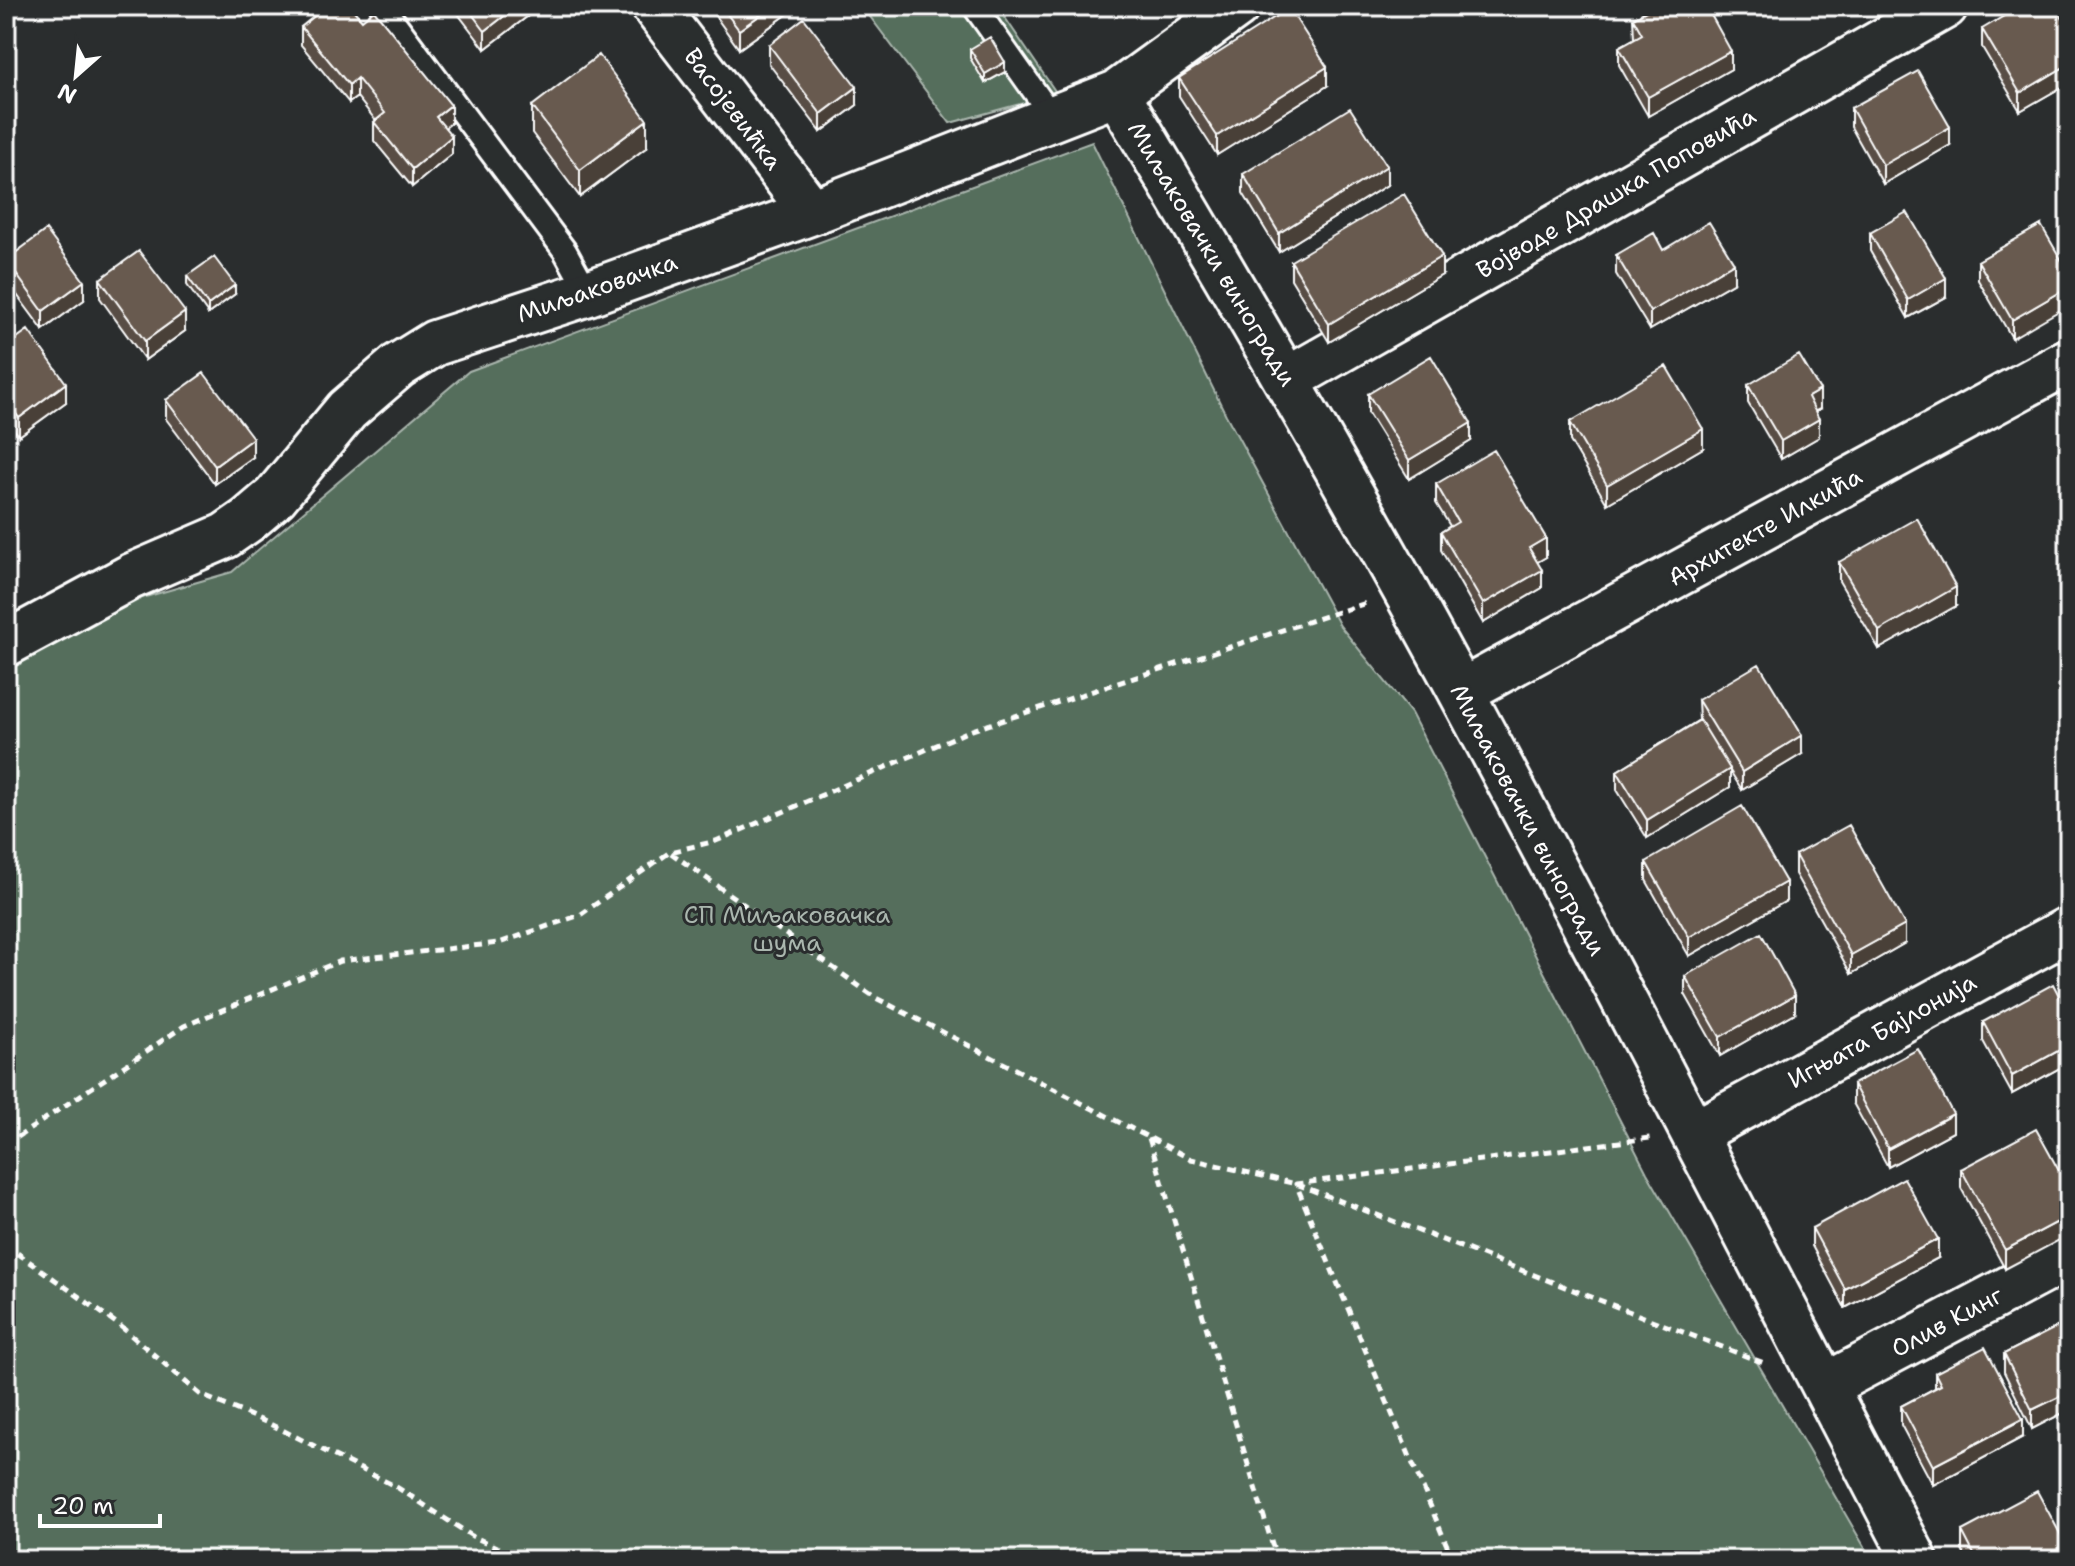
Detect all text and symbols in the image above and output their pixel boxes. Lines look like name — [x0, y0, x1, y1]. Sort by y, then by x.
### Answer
north arrow — [36, 36, 116, 116]
street label: Васојевићка — [677, 41, 789, 177]
text: N — [53, 76, 81, 110]
street label: Војводе Драшка Поповића — [1470, 100, 1762, 286]
street label: Миљаковачки виногради — [1120, 116, 1304, 392]
street label: Миљаковачка — [513, 246, 681, 330]
street label: Архитекте Илкића — [1662, 460, 1868, 594]
street label: Миљаковачки виногради — [1443, 679, 1613, 961]
park label: СП Миљаковачка шума — [684, 899, 890, 959]
street label: Игњата Бајлонија — [1782, 966, 1982, 1096]
street label: Олив Кинг — [1886, 1279, 2009, 1365]
scale bar — [40, 1478, 160, 1528]
text: 20 m — [52, 1490, 114, 1522]

